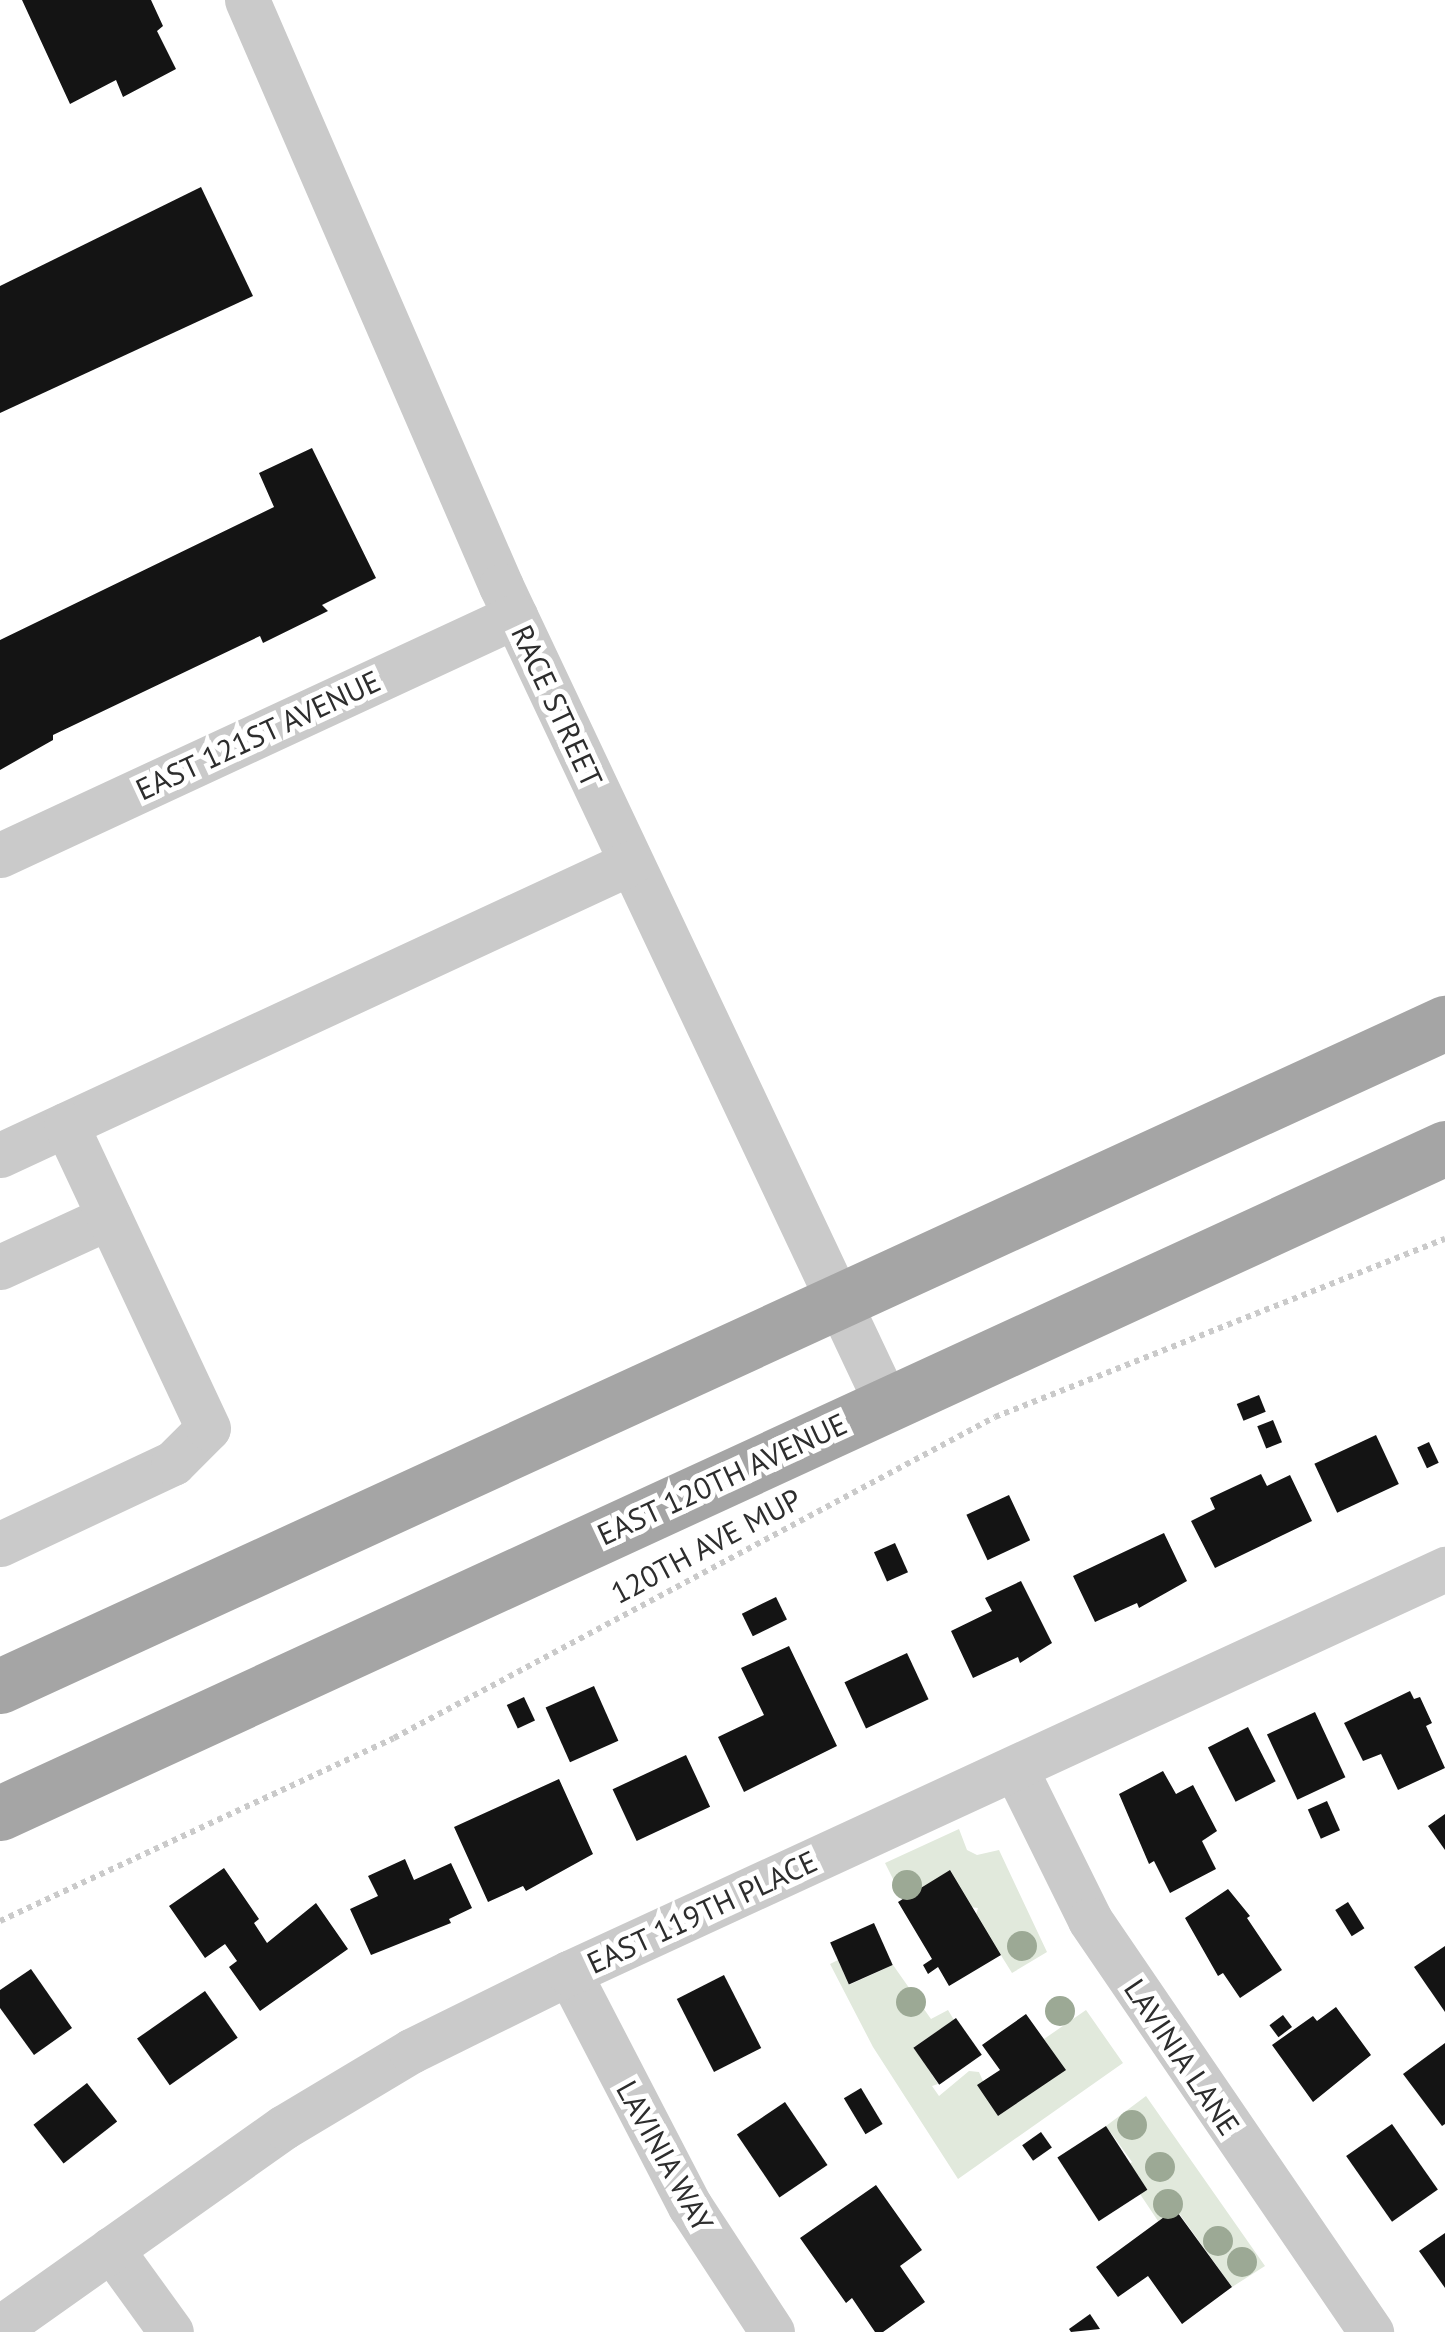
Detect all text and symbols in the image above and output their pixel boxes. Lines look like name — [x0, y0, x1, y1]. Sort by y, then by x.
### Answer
street label: RACE STREET — [504, 619, 610, 793]
street label: EAST 121ST AVENUE — [128, 662, 388, 808]
street label: EAST 120TH AVENUE — [591, 1405, 853, 1553]
street label: 120TH AVE MUP — [604, 1481, 808, 1611]
street label: EAST 119TH PLACE — [581, 1843, 823, 1981]
street label: LAVINIA LANE — [1116, 1972, 1248, 2142]
street label: LAVINIA WAY — [608, 2074, 722, 2238]

